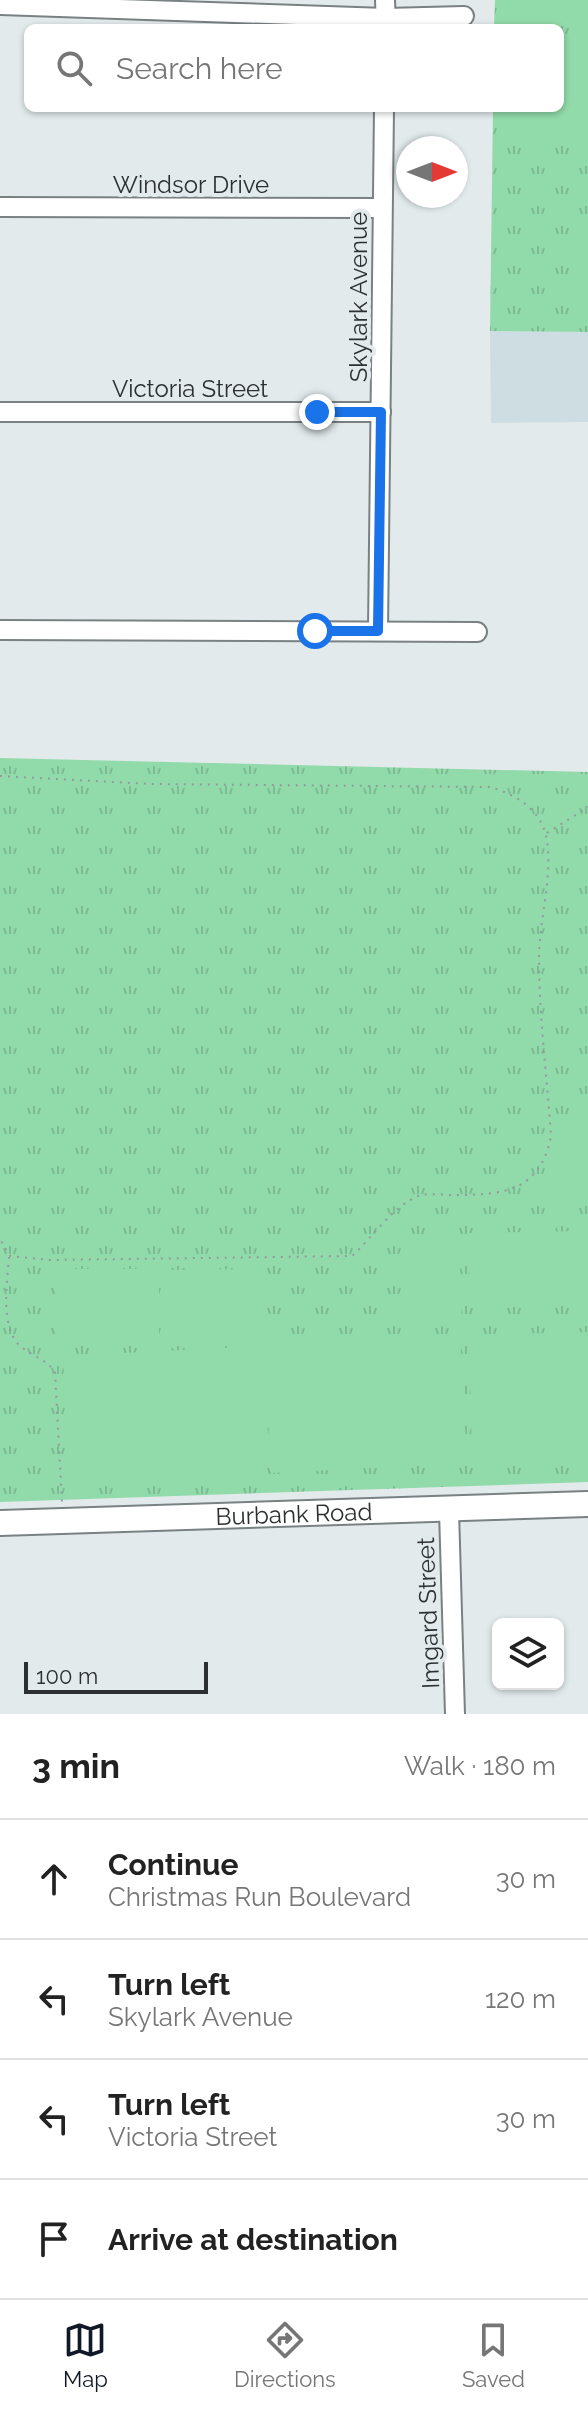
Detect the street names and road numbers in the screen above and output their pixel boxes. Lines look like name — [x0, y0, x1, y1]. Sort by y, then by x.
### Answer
street label: Windsor Drive — [113, 170, 269, 199]
street label: Skylark Avenue — [344, 212, 373, 382]
street label: Victoria Street — [112, 374, 268, 403]
street label: Burbank Road — [215, 1496, 373, 1531]
street label: Imgard Street — [411, 1537, 445, 1689]

